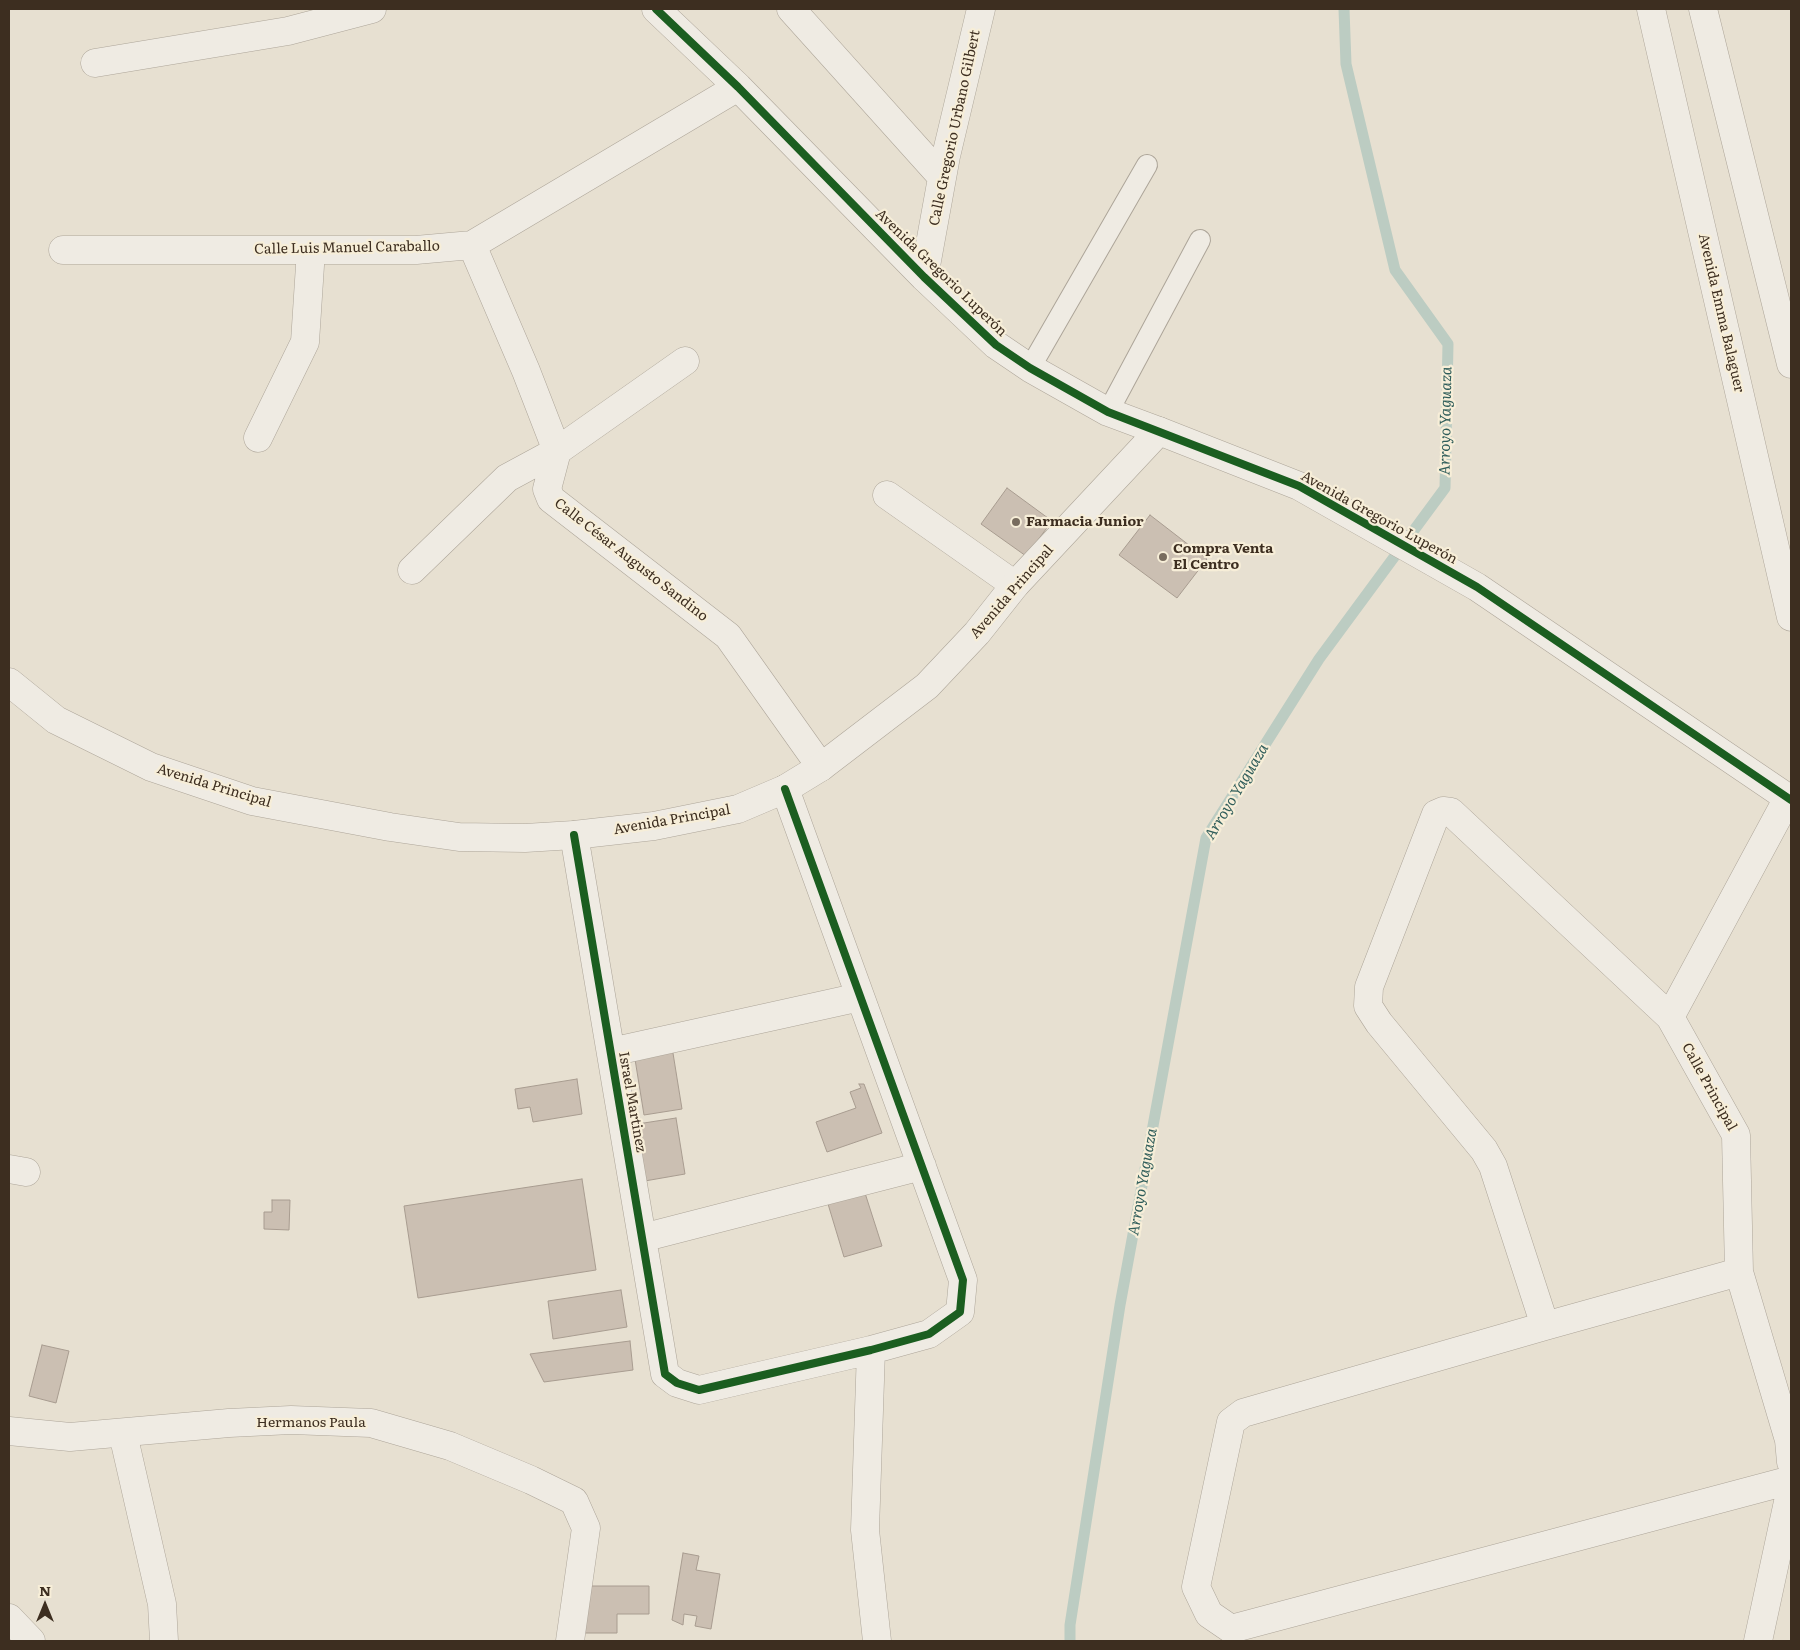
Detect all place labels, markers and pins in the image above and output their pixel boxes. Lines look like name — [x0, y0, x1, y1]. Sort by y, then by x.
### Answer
place label: Farmacia Junior — [1026, 514, 1144, 530]
marker: Farmacia Junior — [1010, 516, 1022, 528]
place label: Compra Venta El Centro — [1173, 541, 1273, 574]
marker: Compra Venta El Centro — [1157, 551, 1169, 563]

